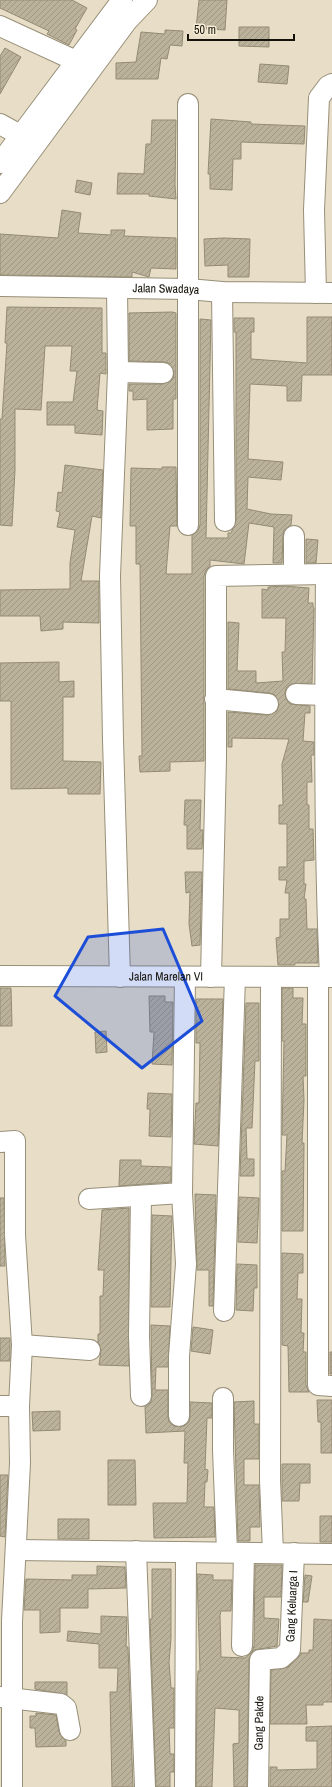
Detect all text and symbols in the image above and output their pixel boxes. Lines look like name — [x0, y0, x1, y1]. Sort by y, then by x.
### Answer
scale bar — [188, 16, 294, 42]
text: 50 m — [194, 22, 216, 38]
street label: Jalan Swadaya — [132, 280, 201, 298]
street label: Jalan Marelan VI — [129, 968, 203, 985]
street label: Gang Keluarga I — [282, 1570, 301, 1642]
street label: Gang Pakde — [251, 1695, 267, 1751]

